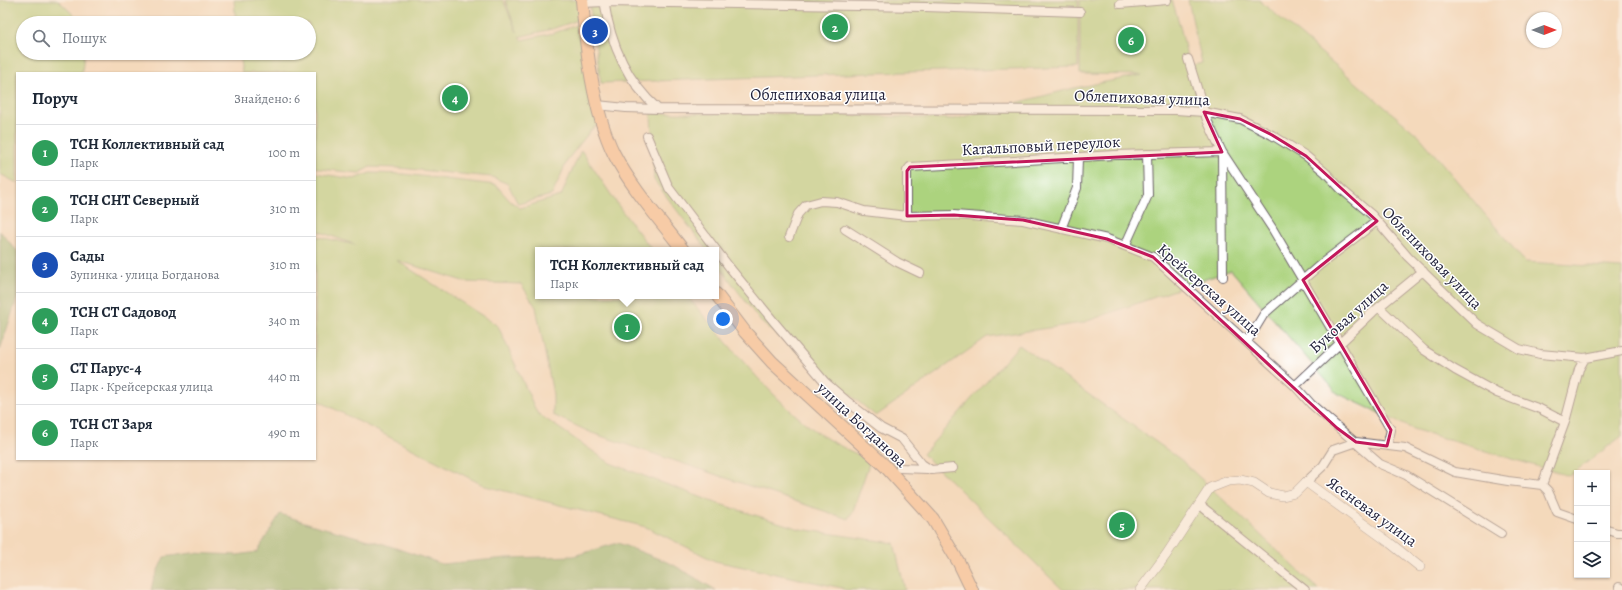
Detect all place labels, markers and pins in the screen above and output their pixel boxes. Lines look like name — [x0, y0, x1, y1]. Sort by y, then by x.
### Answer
pin: 2 — [822, 12, 848, 42]
pin: 3 — [582, 16, 608, 46]
pin: 6 — [1118, 25, 1144, 55]
pin: 4 — [442, 83, 468, 113]
pin: 1 — [614, 312, 640, 342]
pin: 5 — [1109, 510, 1135, 540]

